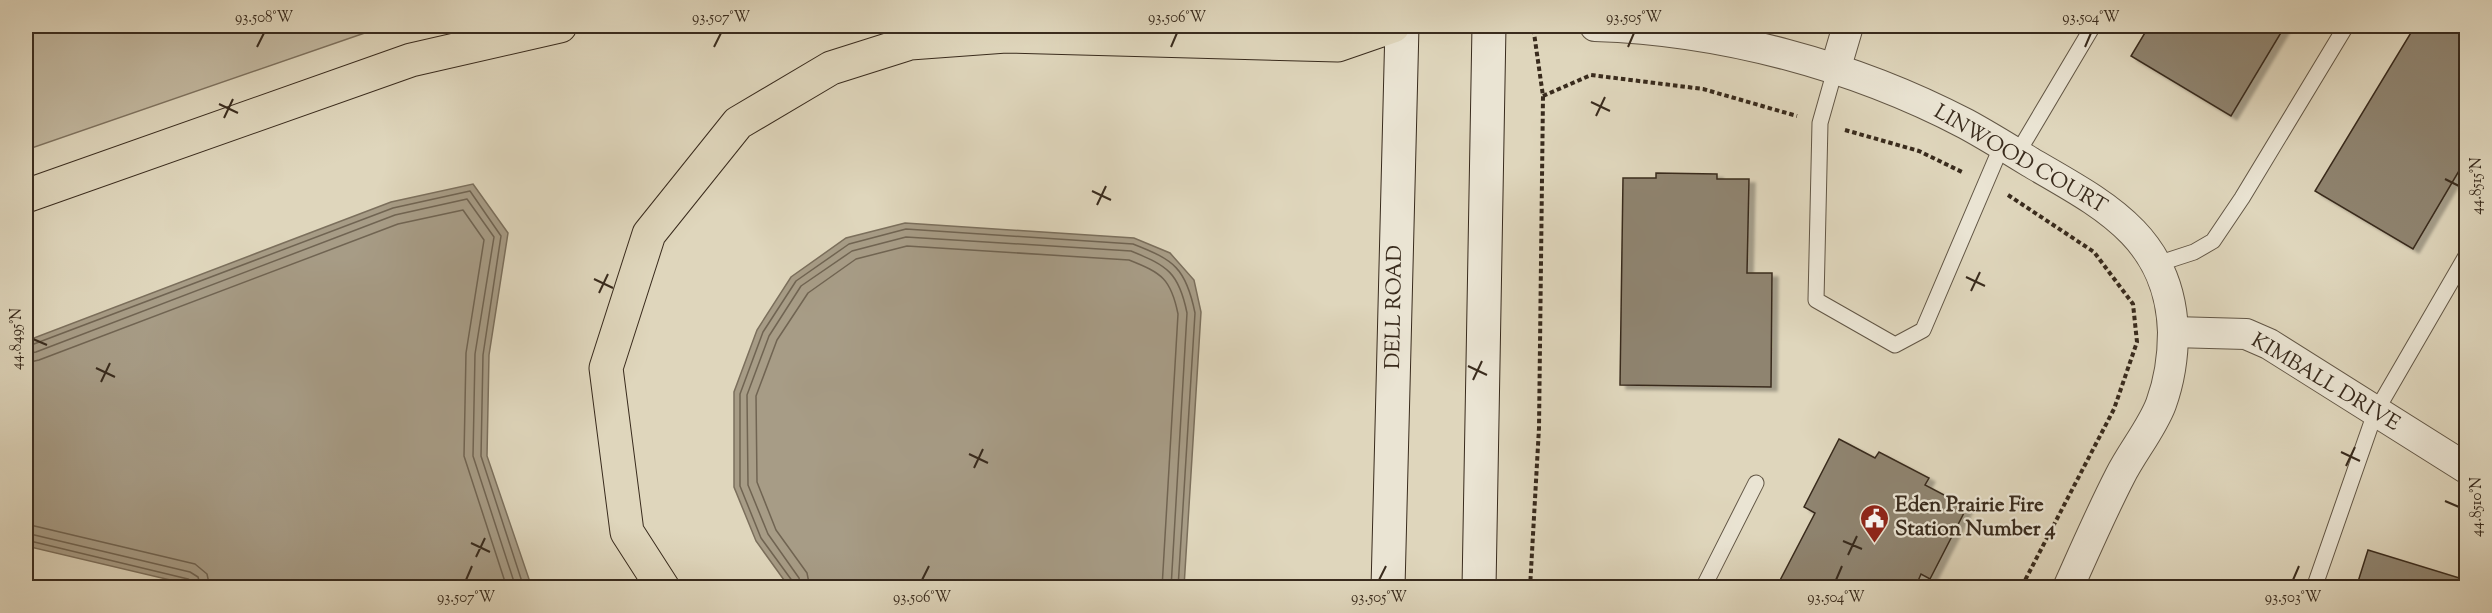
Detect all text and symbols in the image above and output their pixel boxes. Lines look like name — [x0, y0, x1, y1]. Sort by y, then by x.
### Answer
text: 93.508°W — [235, 8, 293, 29]
text: 93.507°W — [692, 8, 750, 29]
text: 93.506°W — [1148, 8, 1206, 29]
text: 93.505°W — [1606, 8, 1662, 29]
text: 93.504°W — [2062, 8, 2120, 29]
street label: LINWOOD COURT — [1928, 98, 2113, 222]
text: 44.8515°N — [2467, 157, 2488, 215]
street label: DELL ROAD — [1379, 245, 1411, 369]
text: 44.8495°N — [7, 308, 28, 370]
street label: KIMBALL DRIVE — [2245, 327, 2405, 440]
text: 44.8510°N — [2467, 477, 2488, 537]
place label: Eden Prairie Fire Station Number 4 — [1895, 491, 2056, 545]
public building icon: Eden Prairie Fire Station Number 4 — [1858, 502, 1890, 544]
text: 93.507°W — [437, 588, 495, 609]
text: 93.506°W — [893, 588, 951, 609]
text: 93.505°W — [1351, 588, 1407, 609]
text: 93.504°W — [1807, 588, 1865, 609]
text: 93.503°W — [2265, 588, 2322, 609]

